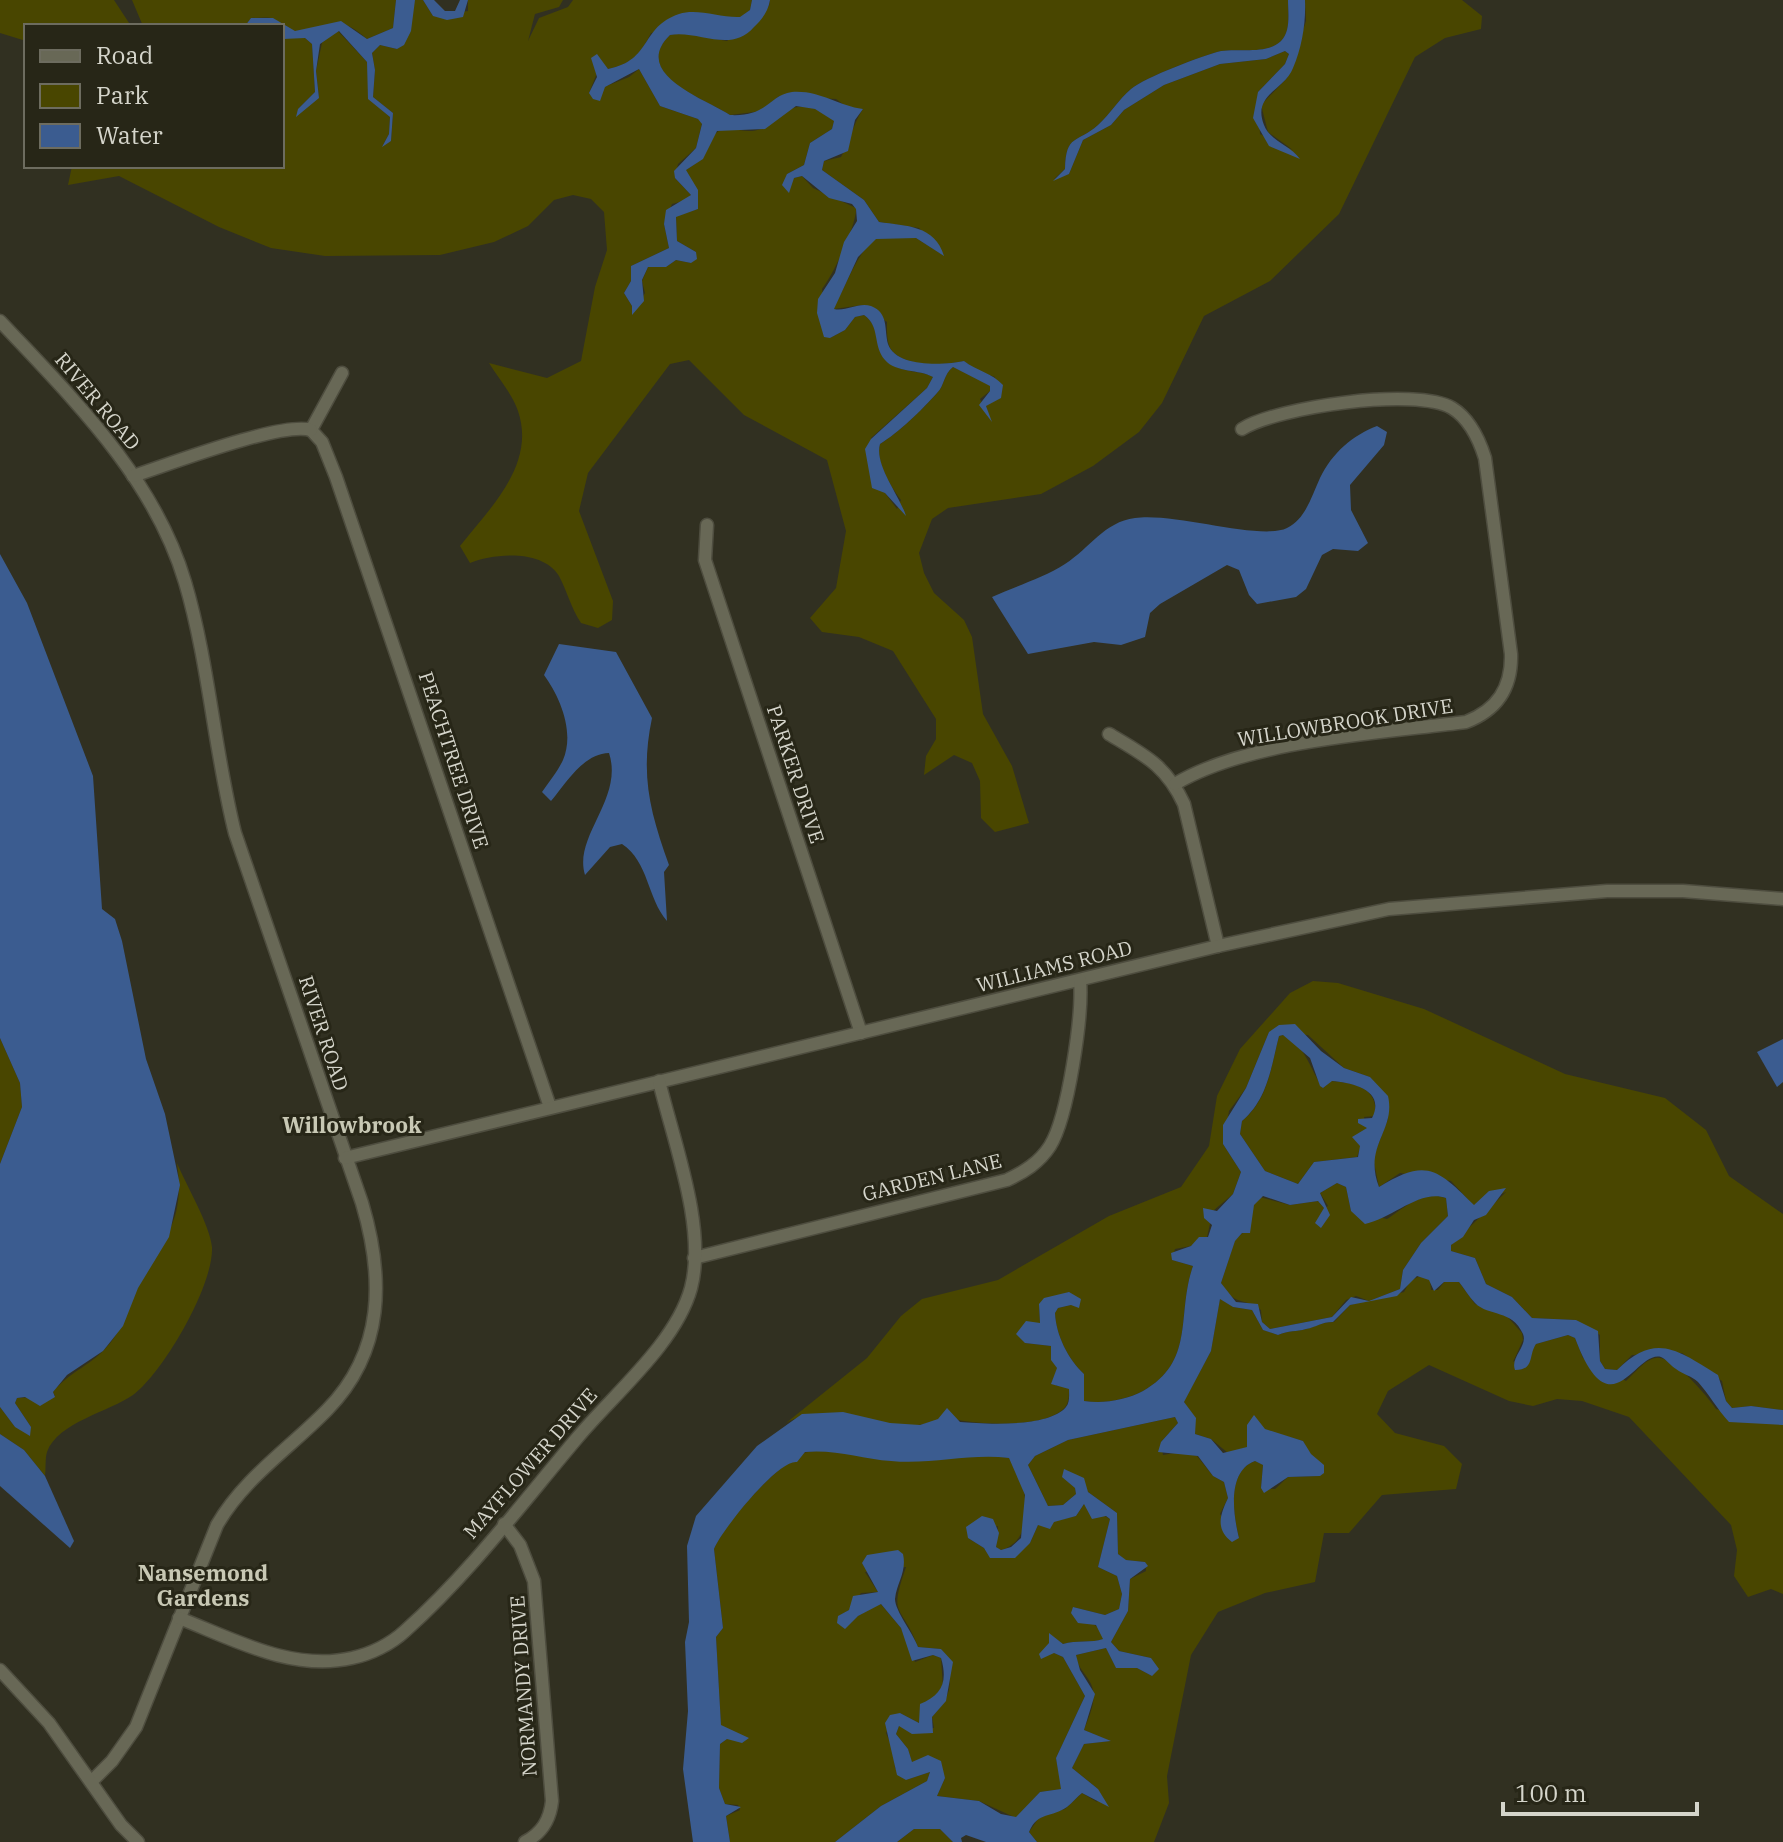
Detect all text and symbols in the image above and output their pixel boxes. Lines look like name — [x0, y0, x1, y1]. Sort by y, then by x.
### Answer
legend — [24, 24, 284, 168]
text: Road — [96, 39, 153, 71]
text: Park — [96, 79, 148, 111]
text: Water — [96, 119, 163, 151]
street label: RIVER ROAD — [49, 347, 147, 455]
street label: PEACHTREE DRIVE — [413, 668, 495, 852]
street label: WILLOWBROOK DRIVE — [1235, 692, 1455, 752]
street label: PARKER DRIVE — [761, 701, 831, 847]
street label: WILLIAMS ROAD — [973, 934, 1135, 998]
street label: RIVER ROAD — [293, 972, 355, 1094]
district label: Willowbrook — [282, 1110, 422, 1139]
street label: GARDEN LANE — [860, 1147, 1004, 1207]
street label: MAYFLOWER DRIVE — [457, 1382, 603, 1544]
district label: Nansemond Gardens — [138, 1558, 268, 1612]
street label: NORMANDY DRIVE — [503, 1595, 543, 1777]
scale bar — [1503, 1766, 1697, 1816]
text: 100 m — [1515, 1777, 1587, 1809]

